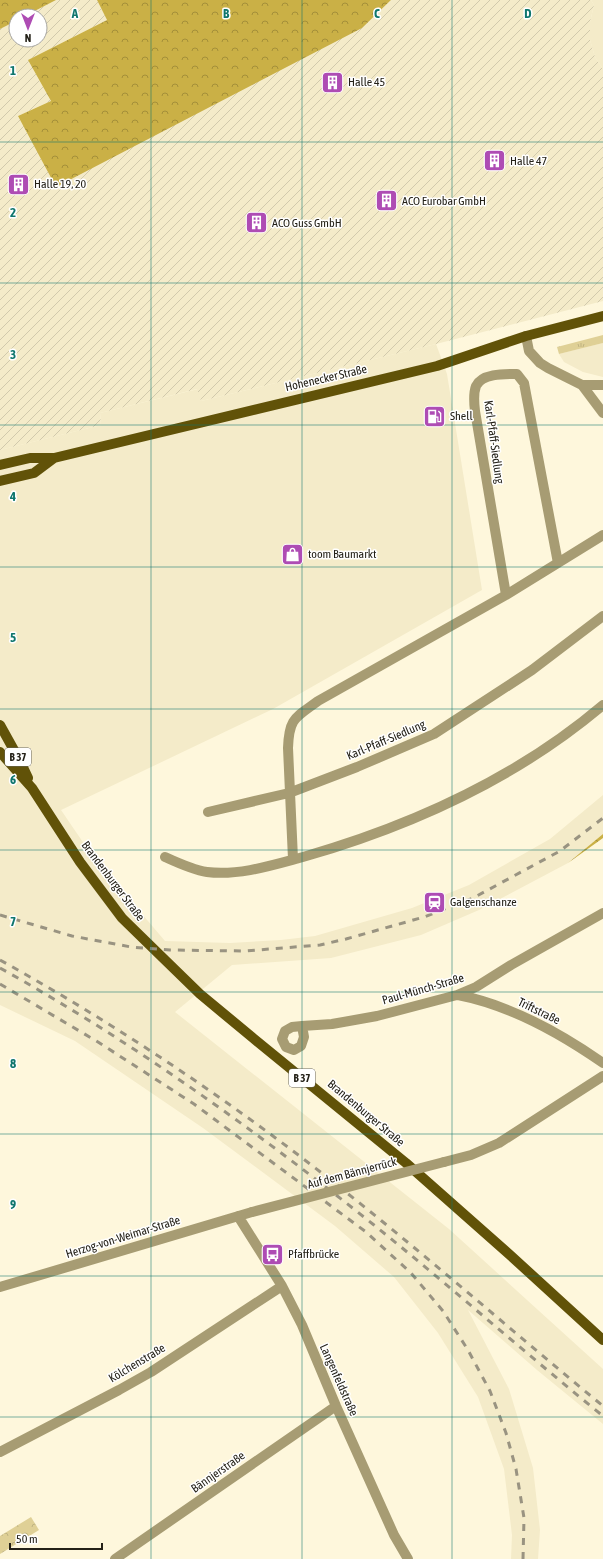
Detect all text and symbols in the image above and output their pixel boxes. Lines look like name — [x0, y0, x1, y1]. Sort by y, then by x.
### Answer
text: A — [71, 6, 79, 21]
text: B — [223, 6, 230, 21]
text: C — [374, 6, 380, 21]
text: D — [524, 6, 532, 21]
north arrow — [8, 8, 48, 48]
text: N — [25, 32, 31, 44]
text: 1 — [10, 63, 16, 78]
building icon: Halle 45 — [320, 69, 346, 95]
place label: Halle 45 — [348, 75, 385, 89]
building icon: Halle 47 — [481, 148, 507, 174]
place label: Halle 47 — [510, 154, 548, 168]
building icon: Halle 19, 20 — [5, 171, 31, 197]
place label: Halle 19, 20 — [34, 177, 87, 191]
building icon: ACO Eurobar GmbH — [374, 188, 400, 214]
place label: ACO Eurobar GmbH — [402, 194, 486, 208]
text: 2 — [10, 205, 16, 220]
building icon: ACO Guss GmbH — [244, 210, 270, 236]
place label: ACO Guss GmbH — [272, 216, 342, 230]
text: 3 — [10, 347, 16, 362]
street label: Hohenecker Straße — [284, 362, 368, 394]
street label: Karl-Pfaff-Siedlung — [481, 399, 507, 485]
fuel station icon: Shell — [422, 403, 448, 429]
place label: Shell — [450, 409, 473, 423]
text: 4 — [9, 489, 16, 504]
shop icon: toom Baumarkt — [279, 541, 305, 567]
place label: toom Baumarkt — [308, 547, 377, 561]
text: 5 — [10, 630, 16, 645]
street label: Karl-Pfaff-Siedlung — [345, 717, 428, 763]
road number: B 37 — [5, 748, 31, 766]
text: 6 — [10, 772, 16, 787]
street label: Brandenburger Straße — [79, 838, 147, 924]
station icon: Galgenschanze — [421, 889, 447, 915]
place label: Galgenschanze — [450, 895, 517, 909]
text: 7 — [10, 914, 16, 929]
street label: Paul-Münch-Straße — [380, 971, 466, 1007]
street label: Triftstraße — [516, 995, 562, 1027]
text: 8 — [10, 1056, 16, 1071]
road number: B 37 — [289, 1069, 315, 1087]
street label: Brandenburger Straße — [325, 1077, 407, 1149]
street label: Auf dem Bännjerrück — [306, 1154, 399, 1192]
text: 9 — [10, 1197, 16, 1212]
street label: Herzog-von-Weimar-Straße — [64, 1213, 182, 1261]
bus stop icon: Pfaffbrücke — [259, 1241, 285, 1267]
place label: Pfaffbrücke — [288, 1247, 339, 1261]
street label: Kölchenstraße — [106, 1341, 168, 1385]
street label: Langenfeldstraße — [317, 1342, 361, 1418]
street label: Bännjerstraße — [188, 1448, 248, 1496]
scale bar — [10, 1525, 102, 1551]
text: 50 m — [16, 1532, 38, 1546]

